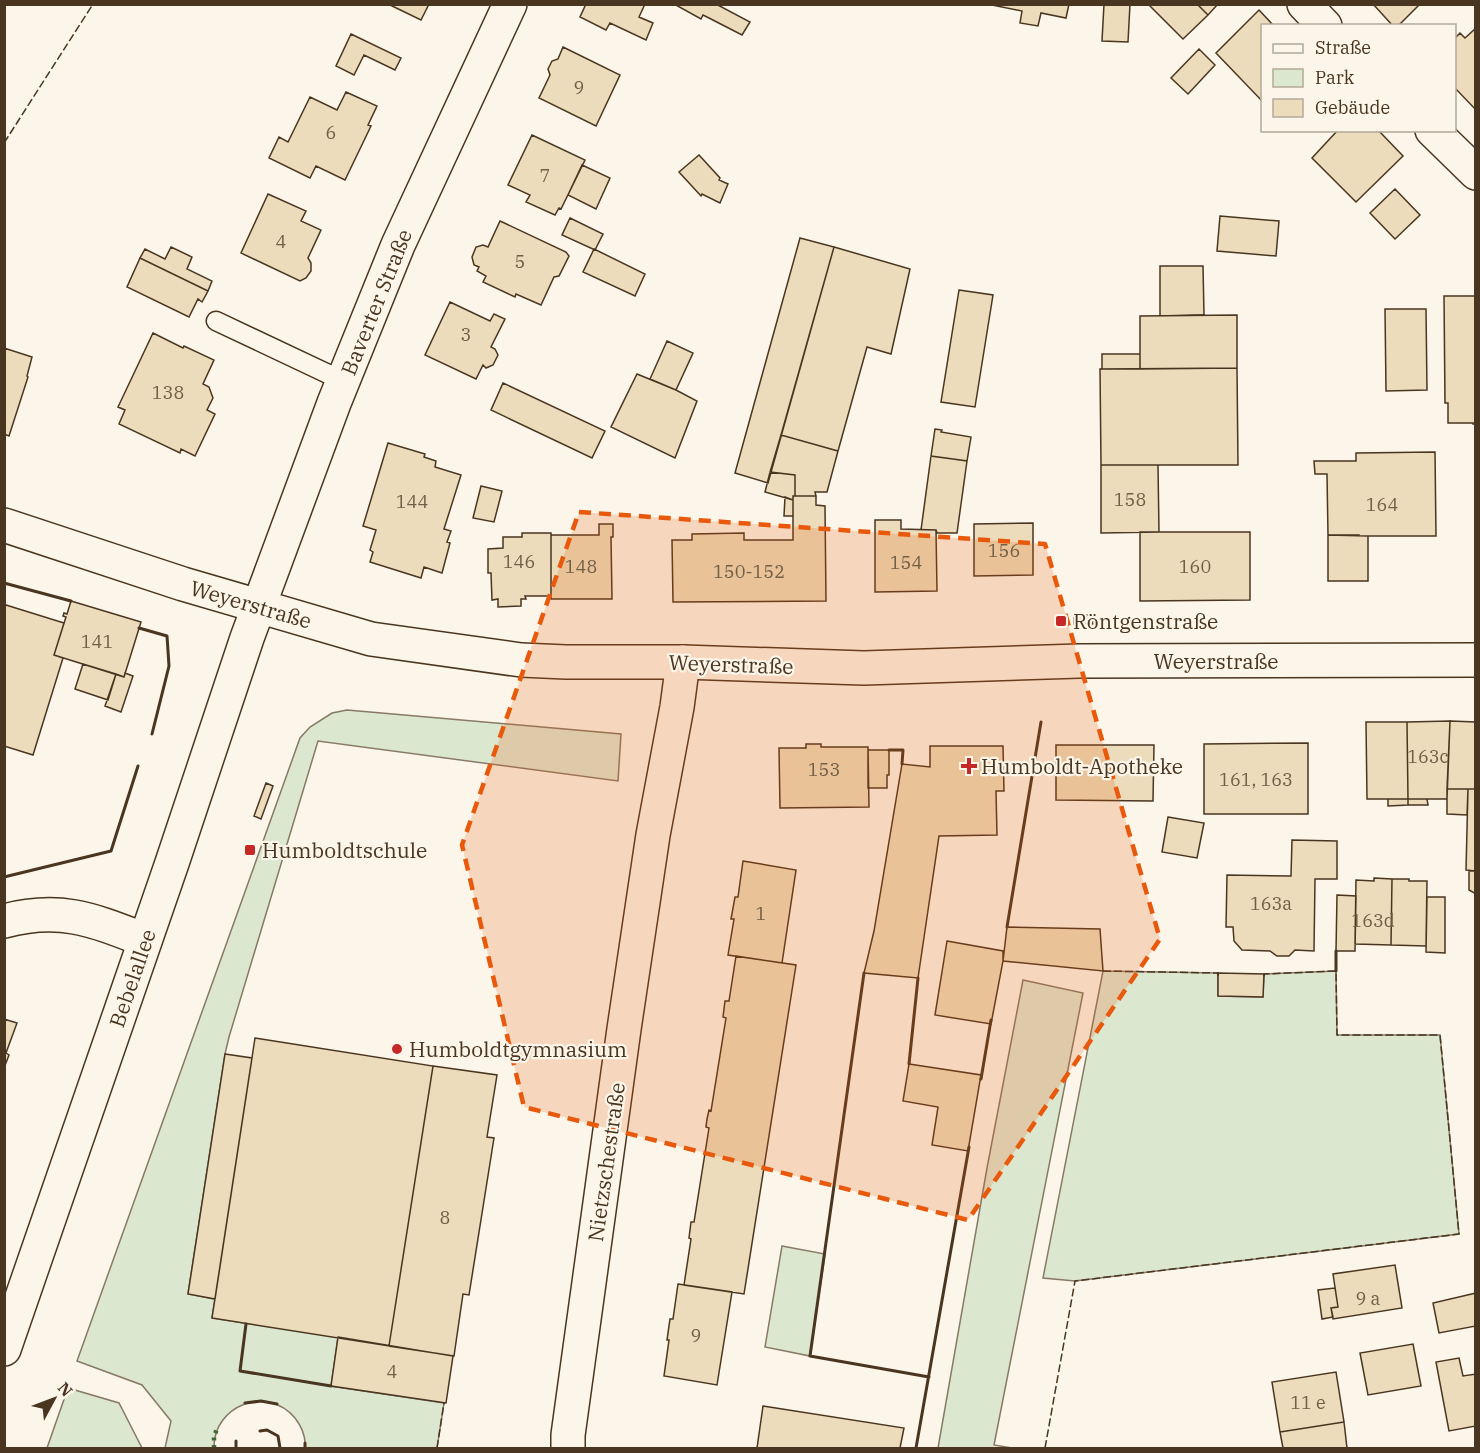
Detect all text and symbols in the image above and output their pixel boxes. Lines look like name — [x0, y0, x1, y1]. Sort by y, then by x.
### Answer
legend — [1261, 24, 1456, 132]
text: Straße — [1315, 36, 1371, 59]
text: Park — [1315, 66, 1355, 89]
house number: 9 — [574, 76, 584, 99]
text: Gebäude — [1315, 96, 1390, 119]
house number: 6 — [326, 121, 336, 144]
house number: 7 — [540, 164, 550, 187]
street label: Baverter Straße — [334, 225, 418, 379]
house number: 4 — [276, 230, 286, 253]
house number: 5 — [515, 250, 525, 273]
house number: 3 — [461, 323, 471, 346]
house number: 138 — [152, 381, 184, 404]
house number: 158 — [1114, 488, 1146, 511]
house number: 144 — [396, 490, 428, 513]
house number: 164 — [1366, 493, 1398, 516]
house number: 156 — [988, 539, 1020, 562]
house number: 146 — [503, 550, 535, 573]
house number: 154 — [890, 551, 922, 574]
house number: 148 — [565, 555, 597, 578]
house number: 160 — [1179, 555, 1211, 578]
house number: 150-152 — [713, 560, 785, 583]
street label: Weyerstraße — [187, 573, 315, 635]
place label: Röntgenstraße — [1073, 607, 1218, 635]
marker: Röntgenstraße — [1054, 614, 1068, 628]
house number: 141 — [81, 630, 113, 653]
street label: Weyerstraße — [1153, 647, 1279, 675]
street label: Weyerstraße — [668, 648, 794, 680]
house number: 163c — [1407, 745, 1449, 768]
place label: Humboldt-Apotheke — [981, 752, 1183, 780]
house number: 153 — [808, 758, 840, 781]
marker: Humboldt-Apotheke — [962, 759, 976, 773]
house number: 161, 163 — [1219, 768, 1293, 791]
place label: Humboldtschule — [262, 836, 427, 864]
marker: Humboldtschule — [243, 843, 257, 857]
house number: 163a — [1250, 892, 1292, 915]
house number: 1 — [756, 902, 766, 925]
house number: 163d — [1351, 909, 1395, 932]
street label: Bebelallee — [102, 925, 162, 1031]
place label: Humboldtgymnasium — [409, 1035, 627, 1063]
marker: Humboldtgymnasium — [390, 1042, 404, 1056]
street label: Nietzschestraße — [581, 1081, 631, 1243]
house number: 8 — [440, 1206, 450, 1229]
house number: 9 a — [1356, 1287, 1381, 1310]
house number: 9 — [691, 1324, 701, 1347]
house number: 4 — [387, 1360, 397, 1383]
north arrow — [24, 1369, 84, 1429]
text: N — [54, 1378, 77, 1400]
house number: 11 e — [1290, 1391, 1326, 1414]

